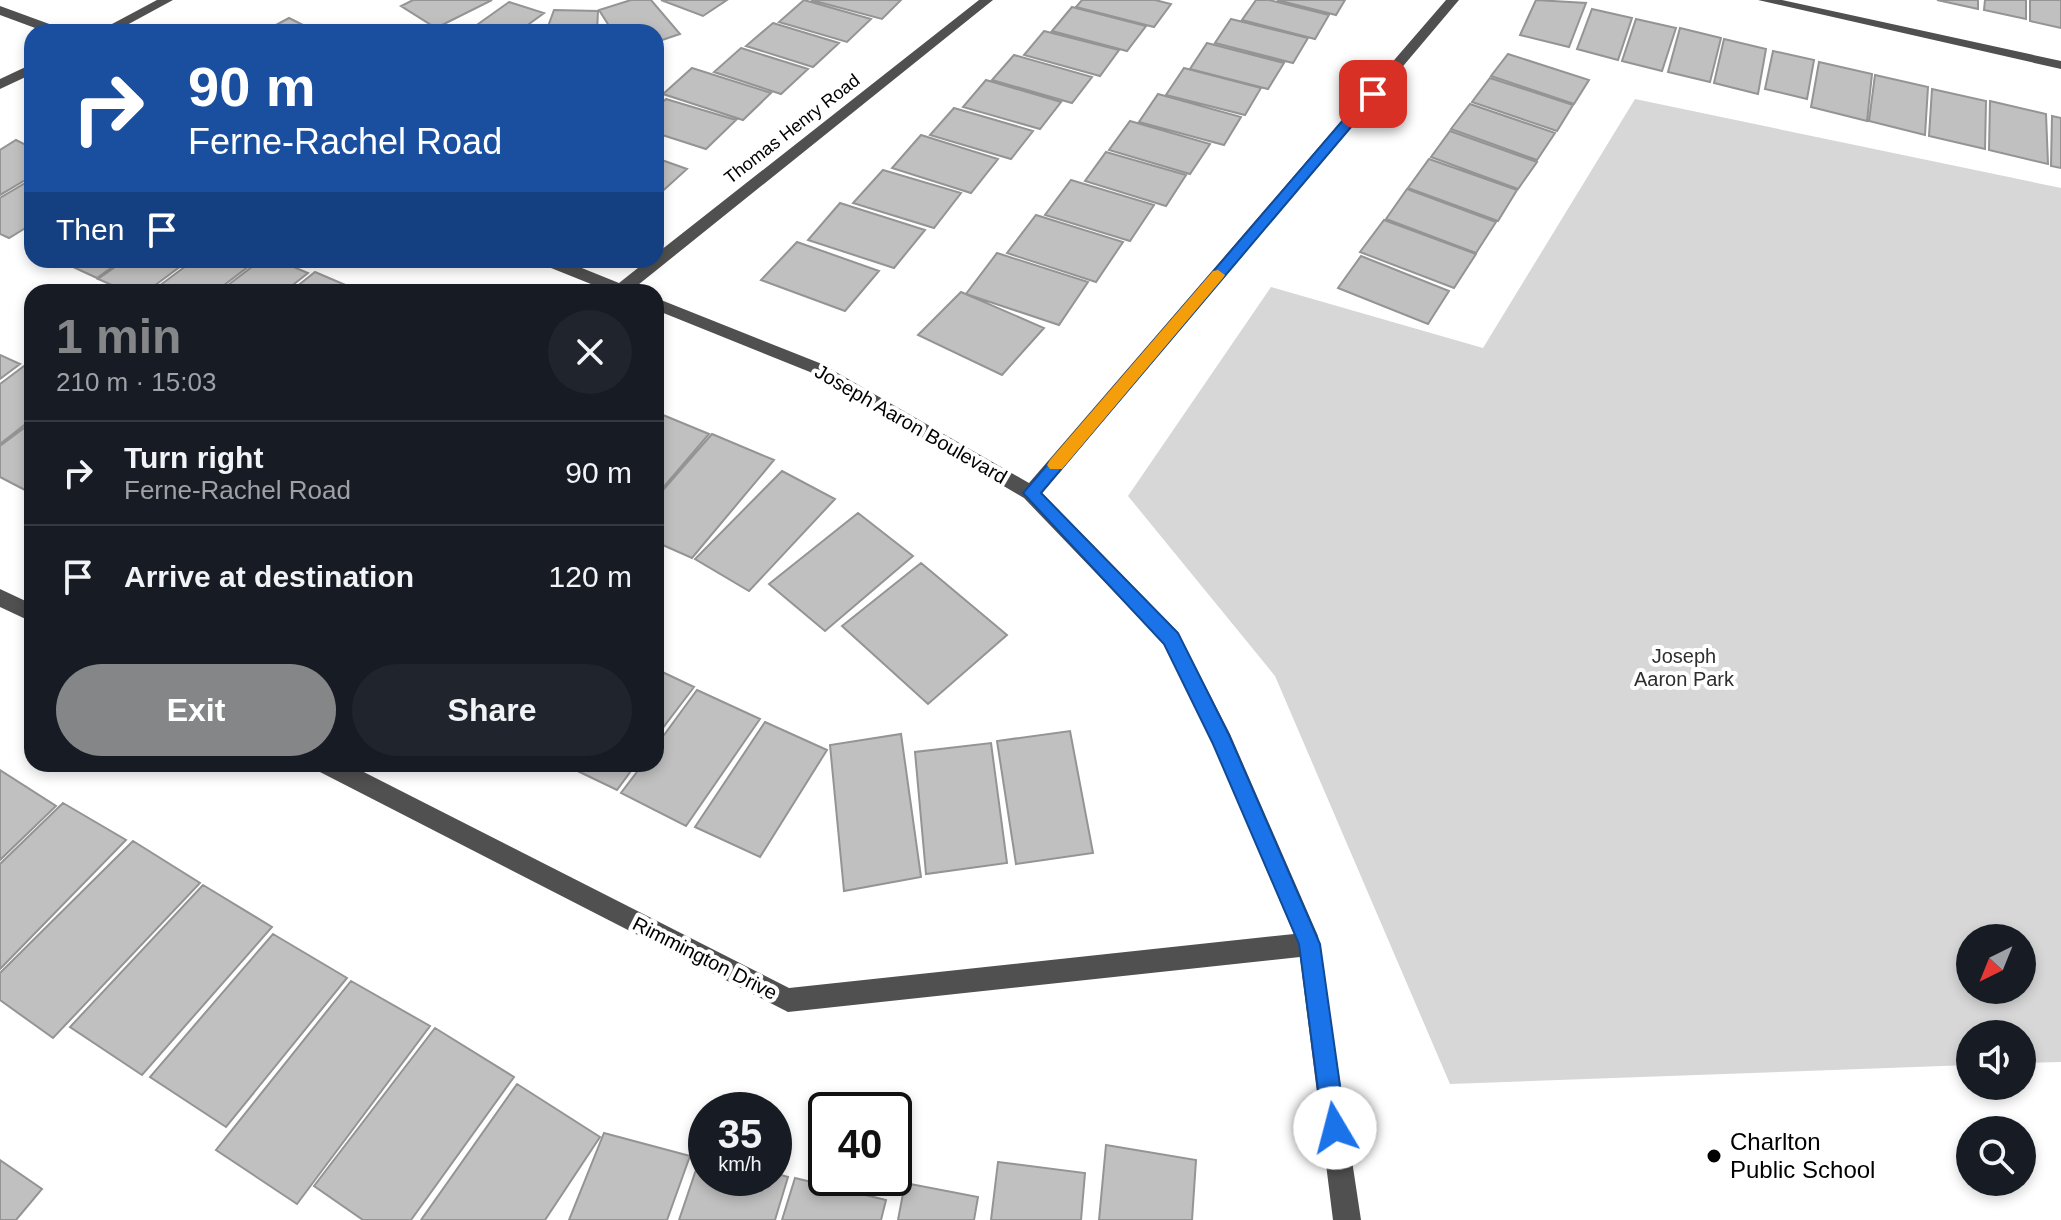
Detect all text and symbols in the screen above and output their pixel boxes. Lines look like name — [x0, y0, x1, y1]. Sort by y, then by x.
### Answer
text: 90 m — [188, 55, 316, 118]
icon: right — [56, 56, 160, 160]
pin — [1339, 60, 1407, 128]
street label: Thomas Henry Road — [720, 70, 864, 188]
icon: arrive — [1351, 72, 1395, 116]
text: Ferne-Rachel Road — [188, 121, 502, 162]
icon: arrive — [140, 208, 184, 252]
text: Then — [56, 213, 124, 246]
text: 1 min — [56, 310, 181, 363]
button: close — [548, 310, 632, 394]
street label: Joseph Aaron Boulevard — [811, 360, 1011, 488]
text: 210 m · 15:03 — [56, 367, 216, 397]
text: Turn right — [124, 441, 263, 474]
icon: right — [56, 451, 100, 495]
text: 90 m — [565, 456, 632, 489]
text: Ferne-Rachel Road — [124, 475, 351, 505]
icon: arrive — [56, 555, 100, 599]
text: Arrive at destination — [124, 560, 414, 593]
text: 120 m — [549, 560, 632, 593]
park label: Joseph Aaron Park — [1634, 645, 1735, 690]
button: Exit — [56, 664, 336, 756]
button: Share — [352, 664, 632, 756]
street label: Rimmington Drive — [629, 912, 781, 1004]
north arrow — [1956, 924, 2036, 1004]
map controls — [1956, 924, 2036, 1196]
button: sound — [1956, 1020, 2036, 1100]
position arrow — [1293, 1086, 1377, 1170]
speed limit sign: 40 — [808, 1092, 912, 1196]
text: 35 — [718, 1112, 762, 1156]
button: search — [1956, 1116, 2036, 1196]
place label: Charlton Public School — [1730, 1128, 1875, 1183]
marker: Charlton Public School — [1705, 1147, 1723, 1165]
text: km/h — [718, 1153, 762, 1175]

